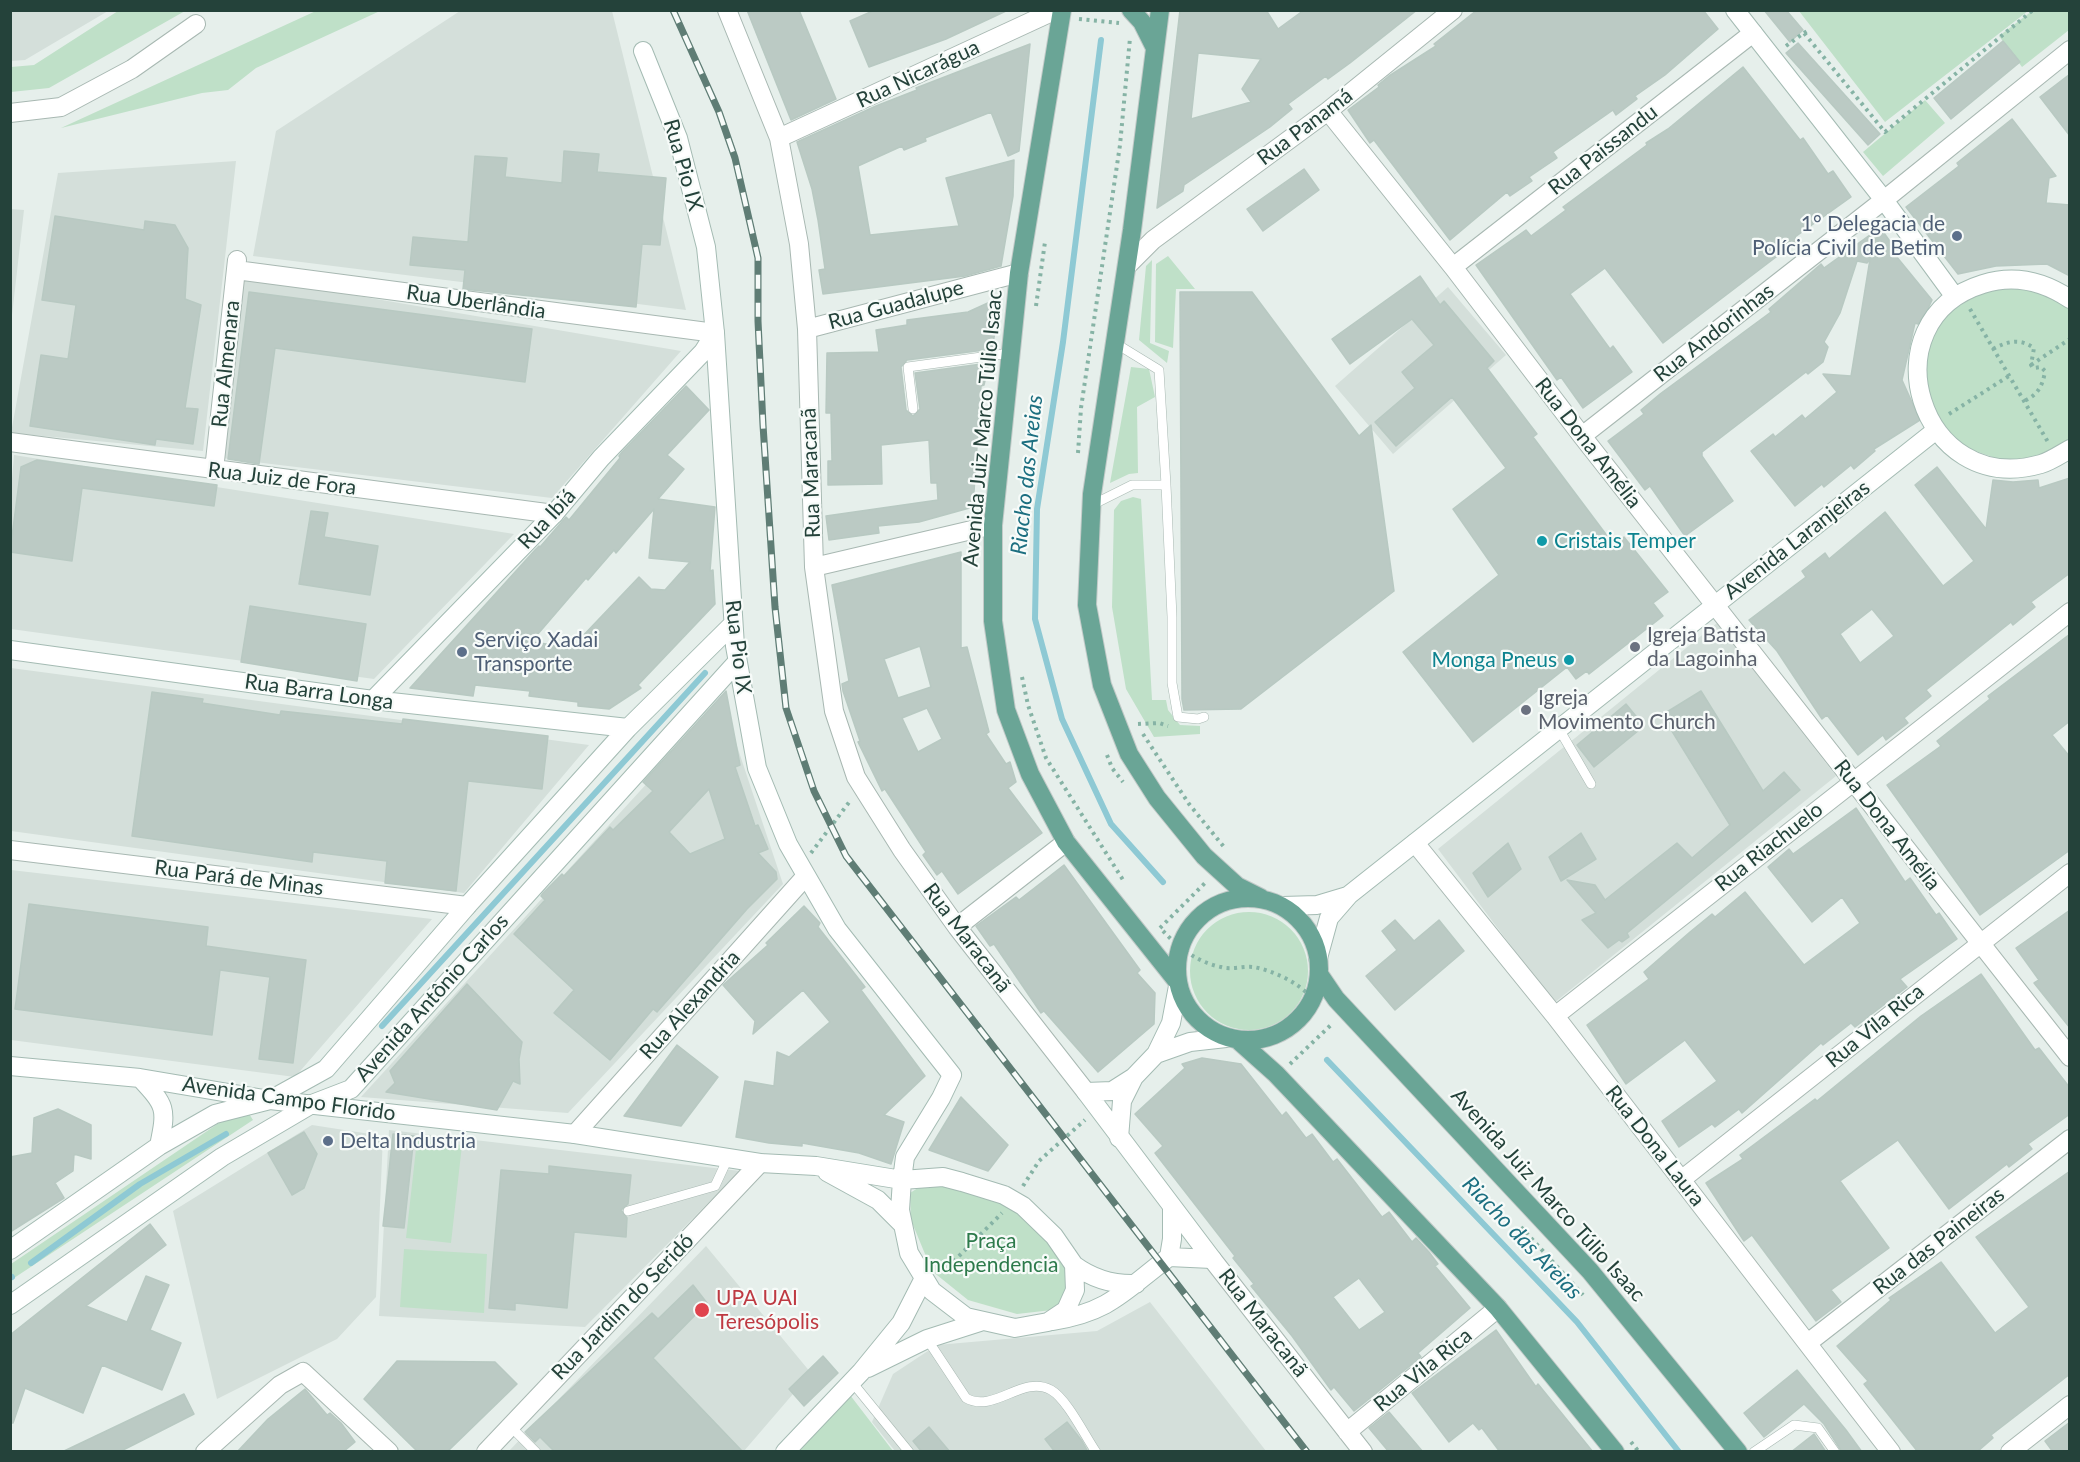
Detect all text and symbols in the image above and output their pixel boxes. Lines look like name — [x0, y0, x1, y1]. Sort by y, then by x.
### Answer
street label: Rua Nicarágua — [853, 35, 983, 113]
street label: Rua Panamá — [1252, 83, 1358, 171]
street label: Rua Paissandu — [1543, 99, 1663, 201]
street label: Rua Pio IX — [658, 116, 708, 214]
place label: 1° Delegacia de Polícia Civil de Betim — [1752, 211, 1945, 261]
marker: 1° Delegacia de Polícia Civil de Betim — [1950, 229, 1964, 243]
street label: Rua Guadalupe — [825, 275, 967, 335]
street label: Rua Andorinhas — [1649, 278, 1779, 388]
street label: Rua Uberlândia — [405, 280, 547, 324]
street label: Avenida Juiz Marco Túlio Isaac — [958, 288, 1008, 568]
street label: Rua Almenara — [207, 299, 245, 429]
street label: Rua Dona Amélia — [1529, 373, 1647, 513]
water label: Riacho das Areias — [1005, 394, 1049, 556]
street label: Rua Maracanã — [796, 407, 826, 539]
street label: Rua Juiz de Fora — [206, 457, 358, 501]
street label: Avenida Laranjeiras — [1719, 475, 1875, 605]
street label: Rua Ibiá — [513, 484, 581, 554]
place label: Cristais Temper — [1554, 528, 1696, 554]
marker: Cristais Temper — [1535, 534, 1549, 548]
street label: Rua Pio IX — [720, 599, 756, 695]
place label: Igreja Batista da Lagoinha — [1647, 622, 1766, 672]
place label: Serviço Xadai Transporte — [474, 627, 598, 677]
marker: Igreja Batista da Lagoinha — [1628, 640, 1642, 654]
marker: Serviço Xadai Transporte — [455, 645, 469, 659]
place label: Monga Pneus — [1431, 647, 1557, 673]
marker: Monga Pneus — [1562, 653, 1576, 667]
street label: Rua Barra Longa — [243, 669, 395, 715]
place label: Igreja Movimento Church — [1538, 685, 1716, 735]
marker: Igreja Movimento Church — [1519, 703, 1533, 717]
street label: Rua Dona Amélia — [1828, 755, 1946, 895]
street label: Rua Riachuelo — [1710, 797, 1828, 897]
street label: Rua Pará de Minas — [153, 855, 325, 901]
street label: Rua Maracanã — [918, 878, 1016, 998]
street label: Avenida Antônio Carlos — [350, 909, 514, 1087]
street label: Rua Alexandria — [635, 945, 745, 1065]
street label: Rua Vila Rica — [1821, 979, 1929, 1073]
street label: Avenida Campo Florido — [181, 1072, 397, 1126]
street label: Rua Dona Laura — [1600, 1081, 1710, 1211]
street label: Avenida Juiz Marco Túlio Isaac — [1446, 1083, 1650, 1307]
place label: Delta Industria — [340, 1128, 476, 1154]
marker: Delta Industria — [321, 1134, 335, 1148]
water label: Riacho das Areias — [1457, 1171, 1587, 1305]
street label: Rua das Paineiras — [1868, 1182, 2010, 1300]
park label: Praça Independencia — [924, 1228, 1058, 1278]
street label: Rua Jardim do Seridó — [547, 1229, 699, 1385]
street label: Rua Maracanã — [1213, 1264, 1313, 1382]
place label: UPA UAI Teresópolis — [716, 1285, 819, 1335]
marker: UPA UAI Teresópolis — [693, 1301, 711, 1319]
street label: Rua Vila Rica — [1369, 1323, 1477, 1417]

